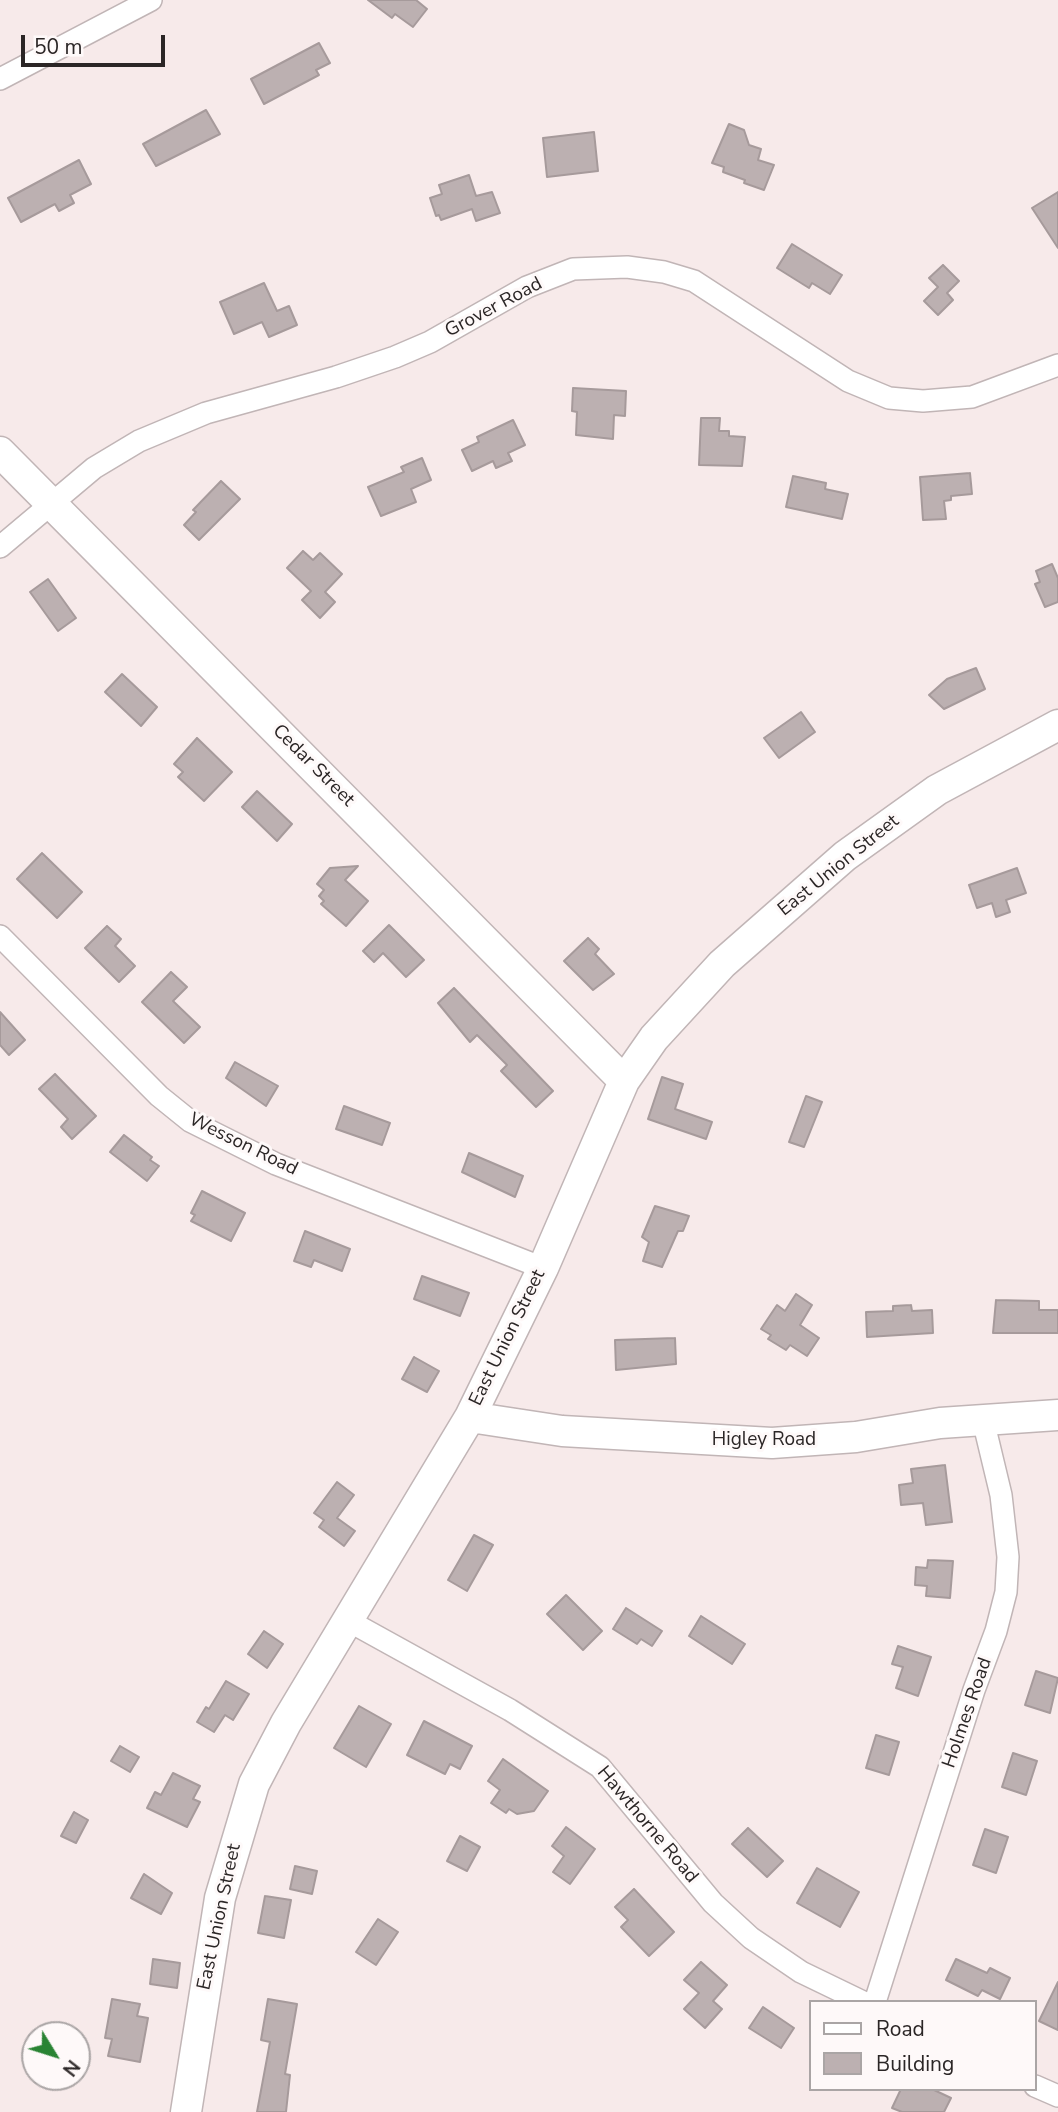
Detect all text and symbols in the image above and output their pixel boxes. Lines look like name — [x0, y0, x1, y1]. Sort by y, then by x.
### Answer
scale bar — [24, 21, 168, 65]
text: 50 m — [34, 33, 83, 61]
street label: Grover Road — [442, 273, 546, 343]
street label: Cedar Street — [267, 720, 359, 812]
street label: East Union Street — [774, 810, 904, 922]
street label: Wesson Road — [185, 1109, 301, 1181]
street label: East Union Street — [465, 1266, 551, 1410]
street label: Higley Road — [712, 1429, 816, 1451]
street label: Holmes Road — [938, 1655, 998, 1771]
street label: Hawthorne Road — [592, 1762, 702, 1888]
street label: East Union Street — [193, 1842, 247, 1992]
legend — [810, 2000, 1037, 2091]
text: Road — [876, 2015, 925, 2043]
north arrow — [21, 2021, 91, 2091]
text: Building — [876, 2050, 954, 2078]
text: N — [56, 2054, 86, 2081]

